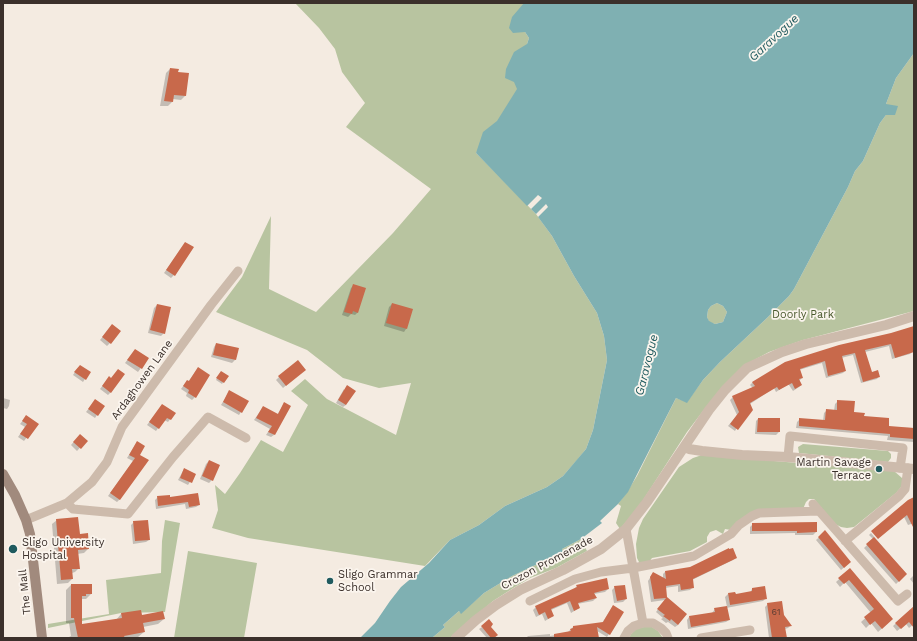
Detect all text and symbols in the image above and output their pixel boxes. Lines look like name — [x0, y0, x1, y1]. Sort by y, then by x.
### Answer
water label: Garavogue — [746, 11, 802, 65]
park label: Doorly Park — [772, 308, 834, 322]
water label: Garavogue — [632, 333, 662, 397]
street label: Ardaghowen Lane — [109, 337, 175, 423]
place label: Martin Savage Terrace — [796, 456, 871, 482]
marker: Martin Savage Terrace — [874, 464, 884, 474]
street label: Crozon Promenade — [499, 533, 595, 593]
place label: Sligo University Hospital — [22, 536, 104, 562]
marker: Sligo University Hospital — [7, 543, 19, 555]
place label: Sligo Grammar School — [338, 568, 418, 594]
street label: The Mall — [16, 569, 34, 615]
marker: Sligo Grammar School — [325, 576, 335, 586]
house number: 61 — [772, 607, 780, 617]

